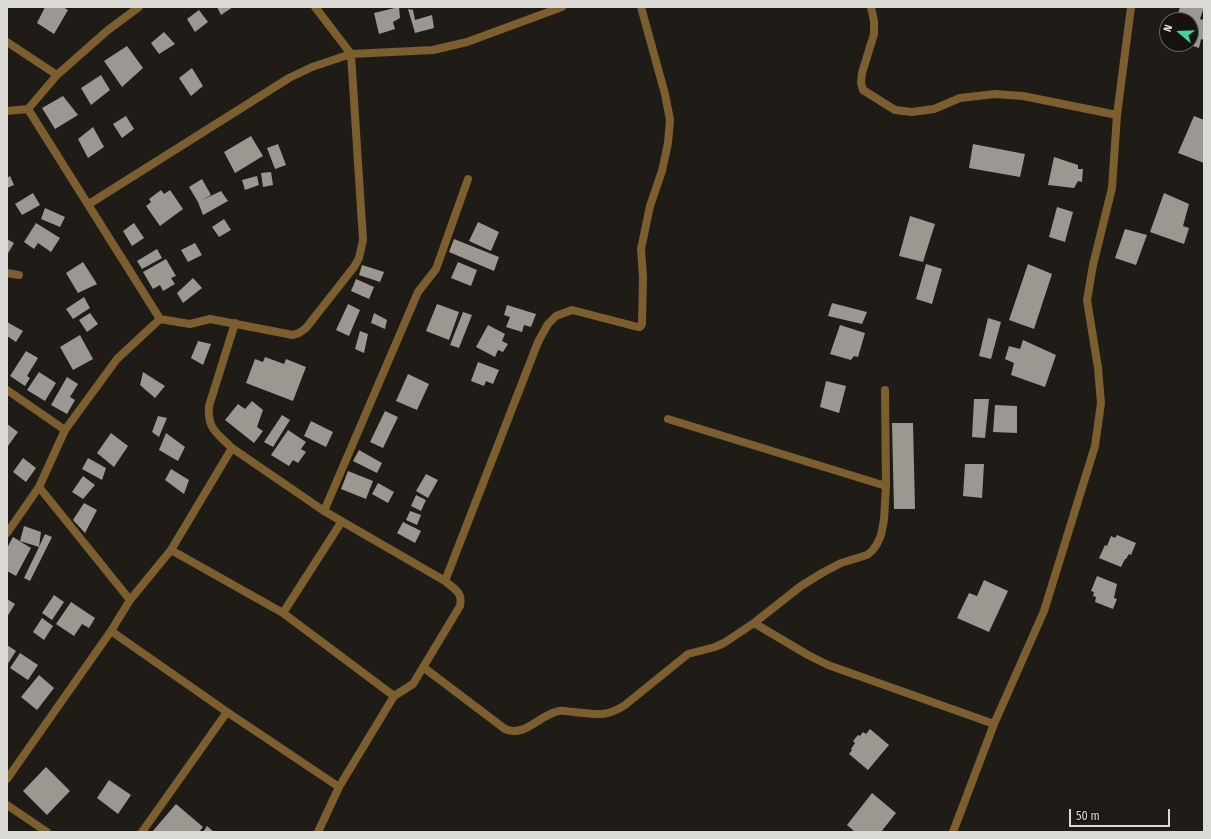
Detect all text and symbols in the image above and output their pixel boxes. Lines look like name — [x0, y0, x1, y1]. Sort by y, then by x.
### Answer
north arrow — [1159, 12, 1199, 52]
text: N — [1161, 23, 1175, 33]
scale bar — [1071, 801, 1172, 827]
text: 50 m — [1076, 809, 1100, 823]

